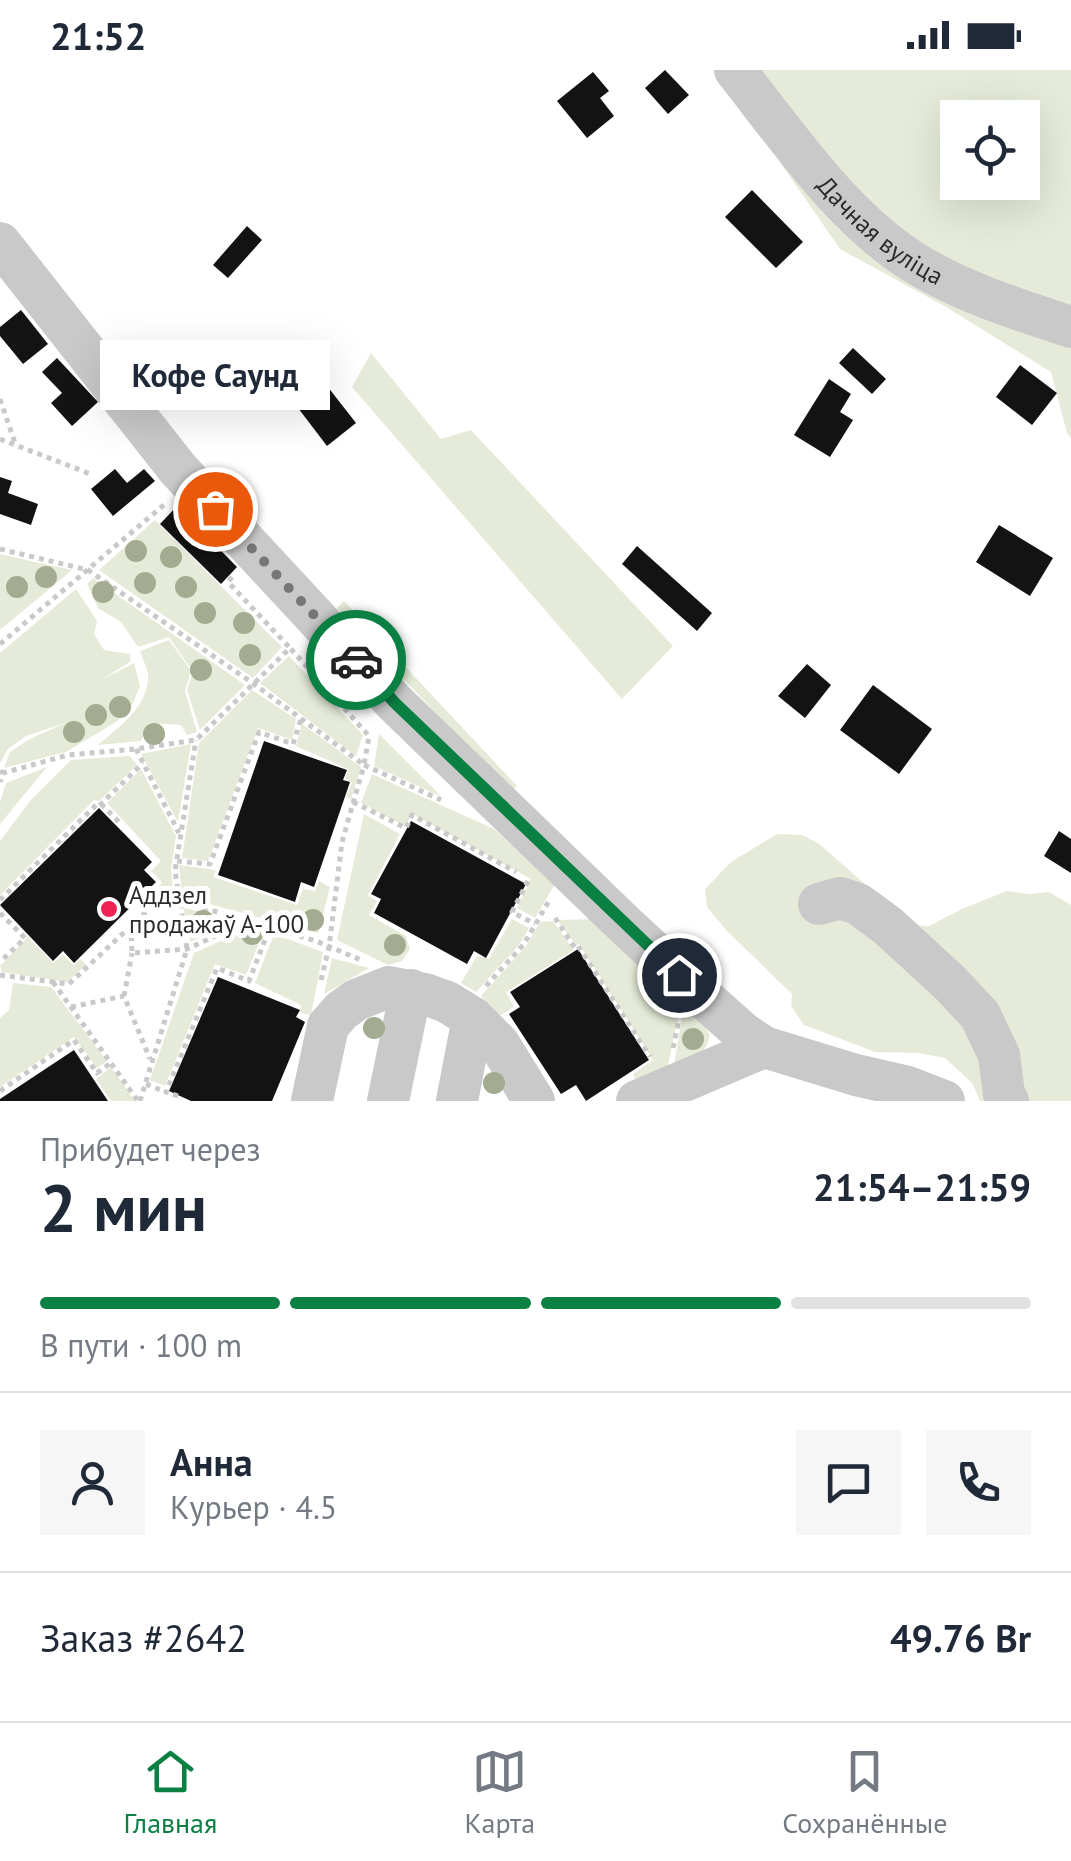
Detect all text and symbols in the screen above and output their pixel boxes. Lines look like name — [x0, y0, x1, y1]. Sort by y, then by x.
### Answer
text: 21:52 — [50, 11, 146, 60]
map controls — [940, 100, 1040, 200]
button: locate — [940, 100, 1040, 200]
street label: Дачная вуліца — [810, 169, 949, 292]
callout: Кофе Саунд — [100, 339, 330, 409]
text: Кофе Саунд — [132, 354, 298, 396]
pin — [173, 467, 258, 552]
icon: bag — [188, 482, 243, 537]
courier — [306, 610, 406, 710]
icon: car — [329, 633, 384, 688]
place label: Аддзел продажаў А-100 — [129, 879, 304, 940]
marker: Аддзел продажаў А-100 — [98, 898, 120, 920]
pin — [637, 933, 722, 1018]
icon: home — [652, 948, 707, 1003]
text: Прибудет через — [40, 1128, 261, 1170]
text: 21:54–21:59 — [813, 1162, 1031, 1211]
text: 2 мин — [40, 1165, 207, 1249]
text: В пути · 100 m — [40, 1324, 242, 1366]
button: person — [40, 1430, 145, 1535]
button: chat — [796, 1430, 901, 1535]
button: phone — [926, 1430, 1031, 1535]
text: Анна — [170, 1437, 253, 1486]
text: Курьер · 4.5 — [170, 1486, 337, 1528]
text: Заказ #2642 — [40, 1613, 247, 1662]
text: 49.76 Br — [890, 1613, 1031, 1662]
tab: Главная — [124, 1744, 217, 1841]
tab: Карта — [464, 1744, 535, 1841]
tab: Сохранённые — [782, 1744, 947, 1841]

